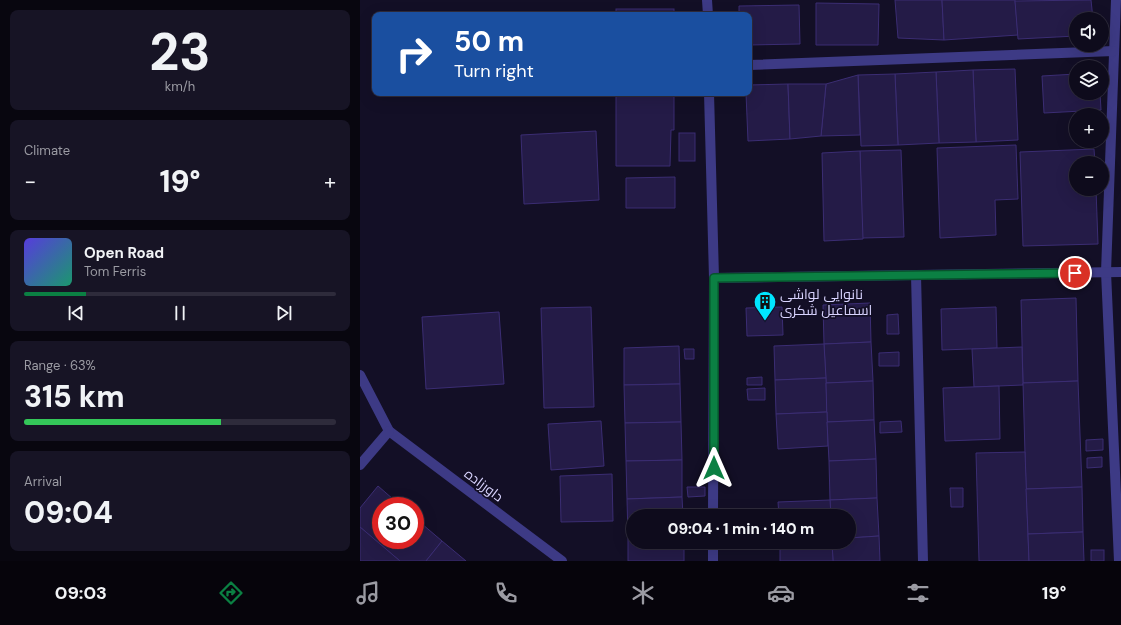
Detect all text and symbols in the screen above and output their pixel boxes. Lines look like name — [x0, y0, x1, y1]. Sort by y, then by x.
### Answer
map controls — [1069, 12, 1109, 196]
button: sound — [1069, 12, 1109, 52]
text: 23 — [149, 18, 211, 86]
text: 50 m — [454, 23, 524, 60]
icon: right — [388, 28, 440, 80]
text: Turn right — [454, 59, 534, 83]
button: layers — [1069, 60, 1109, 100]
text: km/h — [165, 78, 195, 95]
button: + — [1069, 108, 1109, 148]
text: Climate — [24, 142, 70, 159]
button: − — [1069, 156, 1109, 196]
text: 19° — [159, 162, 201, 201]
text: − — [24, 167, 36, 196]
text: + — [324, 167, 336, 196]
text: Open Road — [84, 243, 164, 263]
pin — [1058, 256, 1092, 290]
icon: arrive — [1064, 262, 1086, 284]
text: Tom Ferris — [84, 263, 146, 280]
place label: نانوایی لواشی اسماعیل شکری — [780, 285, 872, 319]
building icon: نانوایی لواشی اسماعیل شکری — [752, 289, 778, 322]
icon: previous — [65, 302, 87, 324]
icon: pause — [169, 302, 191, 324]
icon: next — [273, 302, 295, 324]
text: Range · 63% — [24, 357, 96, 374]
text: 315 km — [24, 377, 125, 416]
position arrow — [693, 447, 735, 489]
street label: داورزاده — [461, 465, 507, 505]
text: Arrival — [24, 473, 62, 490]
text: 09:04 — [24, 493, 113, 532]
speed limit sign: 30 — [372, 497, 424, 549]
text: 09:04 · 1 min · 140 m — [668, 519, 814, 539]
icon: directions — [217, 579, 245, 607]
icon: music — [354, 579, 382, 607]
icon: phone — [492, 579, 520, 607]
icon: climate — [629, 579, 657, 607]
icon: car — [767, 579, 795, 607]
icon: filters — [904, 579, 932, 607]
text: 09:03 — [55, 581, 107, 605]
text: 19° — [1042, 581, 1066, 605]

